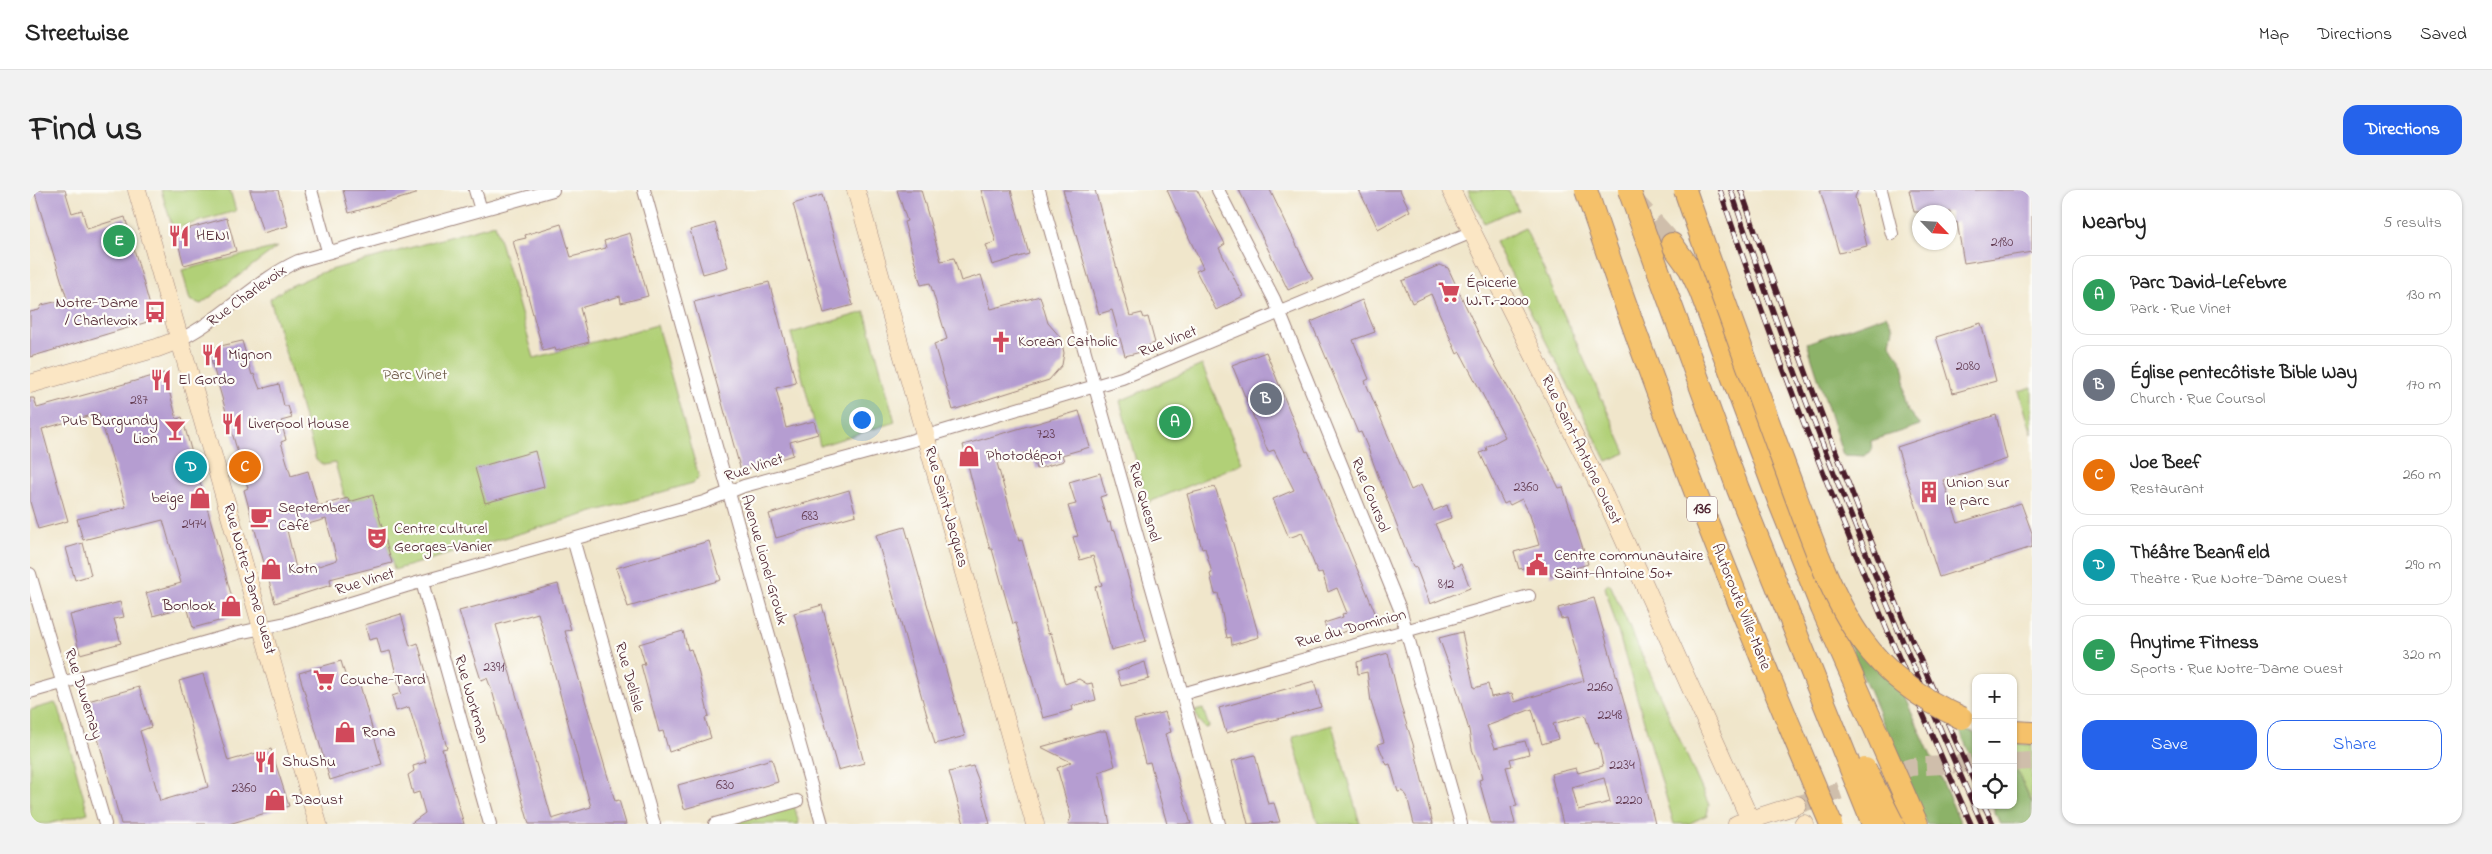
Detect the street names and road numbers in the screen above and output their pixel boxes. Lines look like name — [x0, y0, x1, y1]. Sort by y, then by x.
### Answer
street label: Rue Charlevoix — [202, 259, 292, 333]
street label: Rue Vinet — [1135, 319, 1201, 365]
street label: Rue Saint-Antoine Ouest — [1534, 371, 1628, 529]
street label: Rue Saint-Jacques — [917, 444, 975, 570]
street label: Rue Vinet — [721, 447, 787, 489]
street label: Rue Coursol — [1344, 454, 1396, 536]
street label: Rue Quesnel — [1121, 459, 1167, 545]
street label: Avenue Lionel-Groulx — [734, 492, 794, 628]
road number: 136 — [1687, 496, 1717, 522]
street label: Rue Notre-Dame Ouest — [216, 501, 282, 658]
street label: Autoroute Ville-Marie — [1705, 540, 1778, 675]
street label: Rue Vinet — [332, 561, 398, 602]
street label: Rue du Dominion — [1293, 603, 1409, 655]
street label: Rue Delisle — [608, 639, 651, 716]
street label: Rue Duvernay — [57, 646, 109, 743]
street label: Rue Workman — [447, 652, 495, 746]

